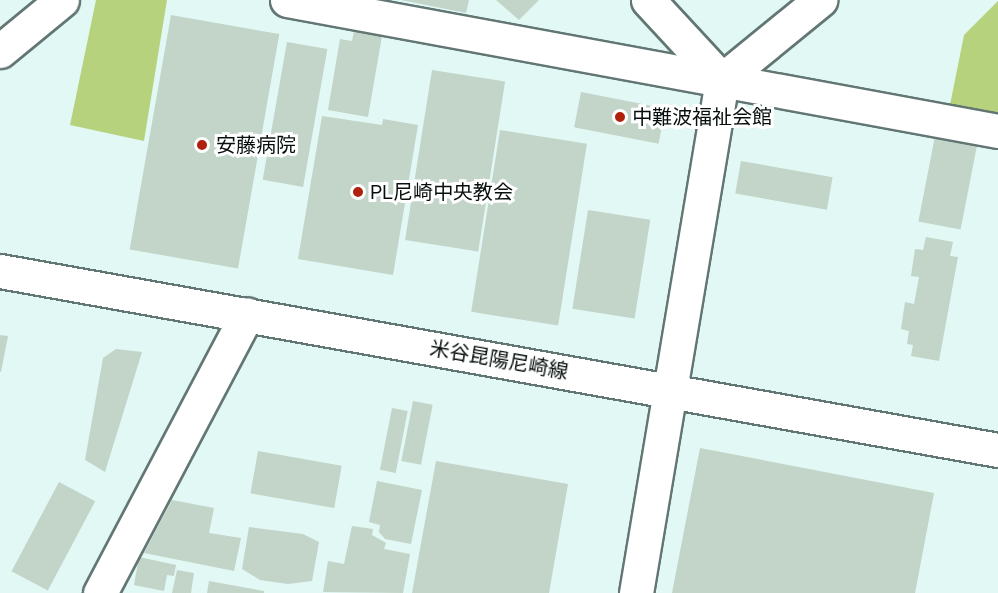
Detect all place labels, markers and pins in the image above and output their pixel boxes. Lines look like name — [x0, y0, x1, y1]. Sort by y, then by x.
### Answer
place label: 中難波福祉会館 — [632, 105, 772, 129]
marker: 中難波福祉会館 — [613, 110, 627, 124]
place label: 安藤病院 — [216, 133, 296, 157]
marker: 安藤病院 — [193, 136, 211, 154]
place label: PL尼崎中央教会 — [370, 180, 513, 204]
marker: PL尼崎中央教会 — [351, 185, 365, 199]

